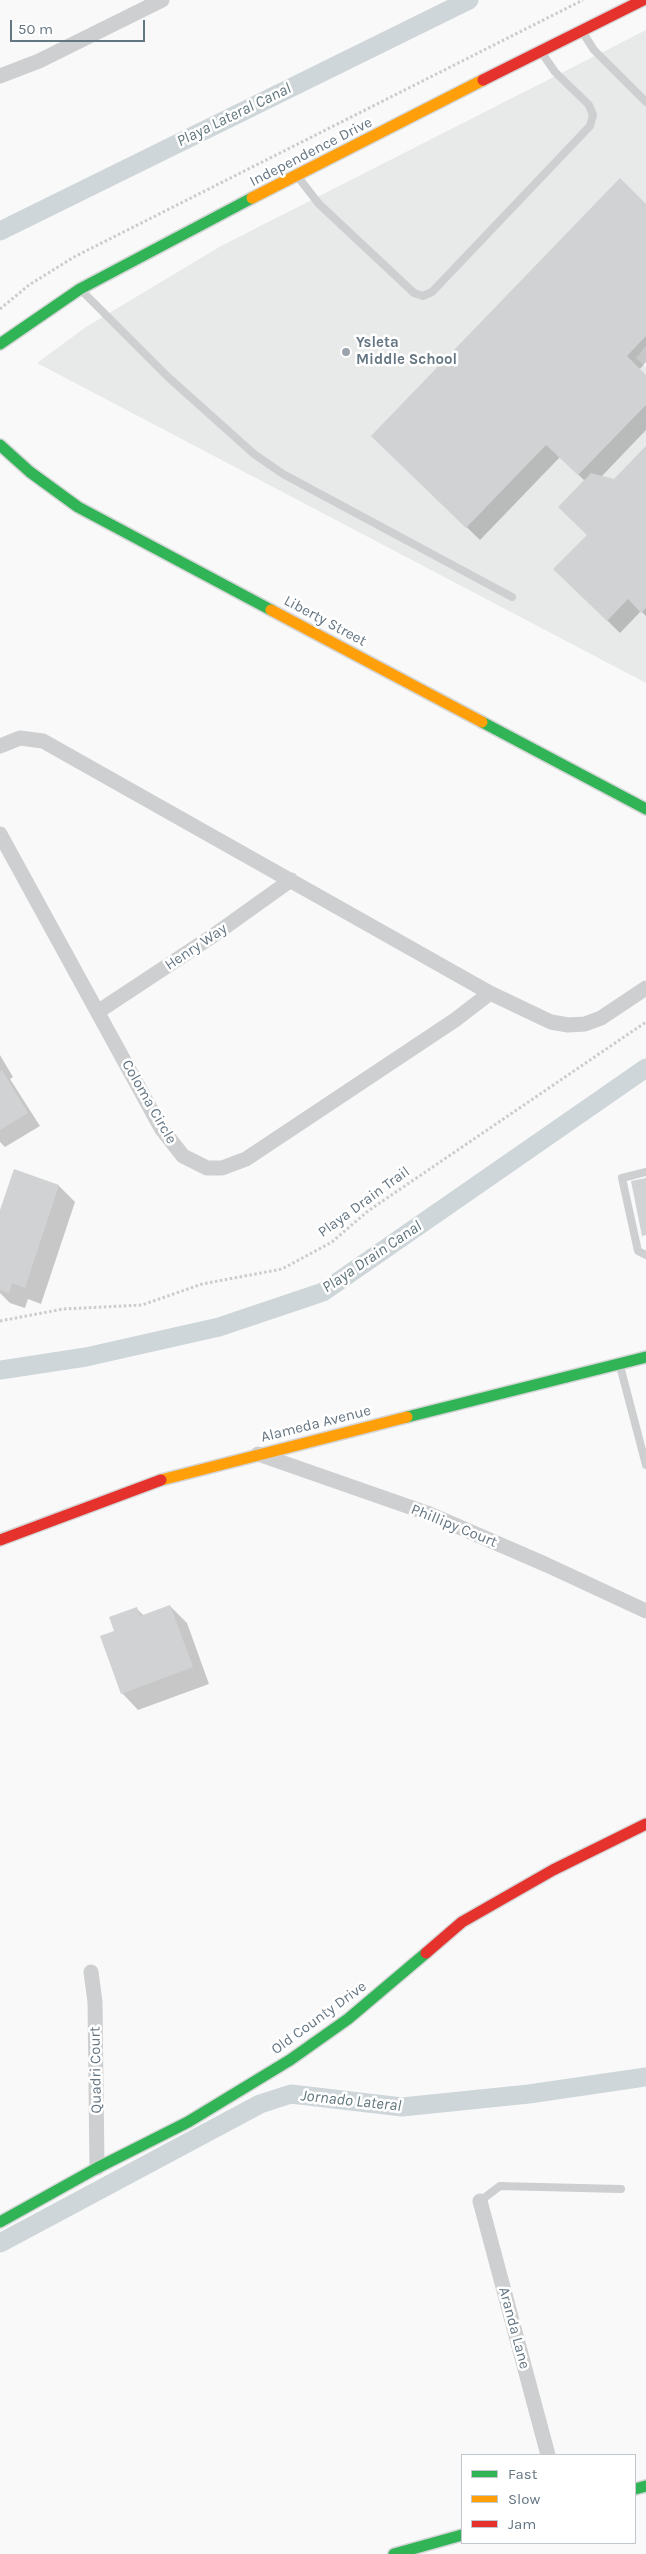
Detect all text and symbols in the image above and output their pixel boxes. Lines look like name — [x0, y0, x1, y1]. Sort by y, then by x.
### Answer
scale bar — [12, 10, 148, 42]
text: 50 m — [18, 20, 53, 38]
water label: Playa Lateral Canal — [174, 79, 294, 151]
street label: Independence Drive — [247, 113, 375, 191]
place label: Ysleta Middle School — [356, 334, 457, 369]
marker: Ysleta Middle School — [340, 346, 352, 358]
street label: Liberty Street — [281, 592, 369, 650]
street label: Henry Way — [162, 920, 230, 974]
street label: Coloma Circle — [118, 1057, 180, 1147]
street label: Playa Drain Trail — [315, 1163, 413, 1241]
water label: Playa Drain Canal — [319, 1217, 425, 1297]
street label: Alameda Avenue — [259, 1402, 373, 1446]
street label: Phillipy Court — [408, 1501, 500, 1551]
street label: Old County Drive — [268, 1977, 370, 2059]
street label: Quadri Court — [86, 2026, 106, 2114]
water label: Jornado Lateral — [300, 2086, 402, 2116]
street label: Aranda Lane — [494, 2285, 534, 2371]
legend — [461, 2454, 636, 2544]
text: Fast — [508, 2465, 537, 2483]
text: Slow — [508, 2490, 540, 2508]
text: Jam — [508, 2515, 536, 2533]

